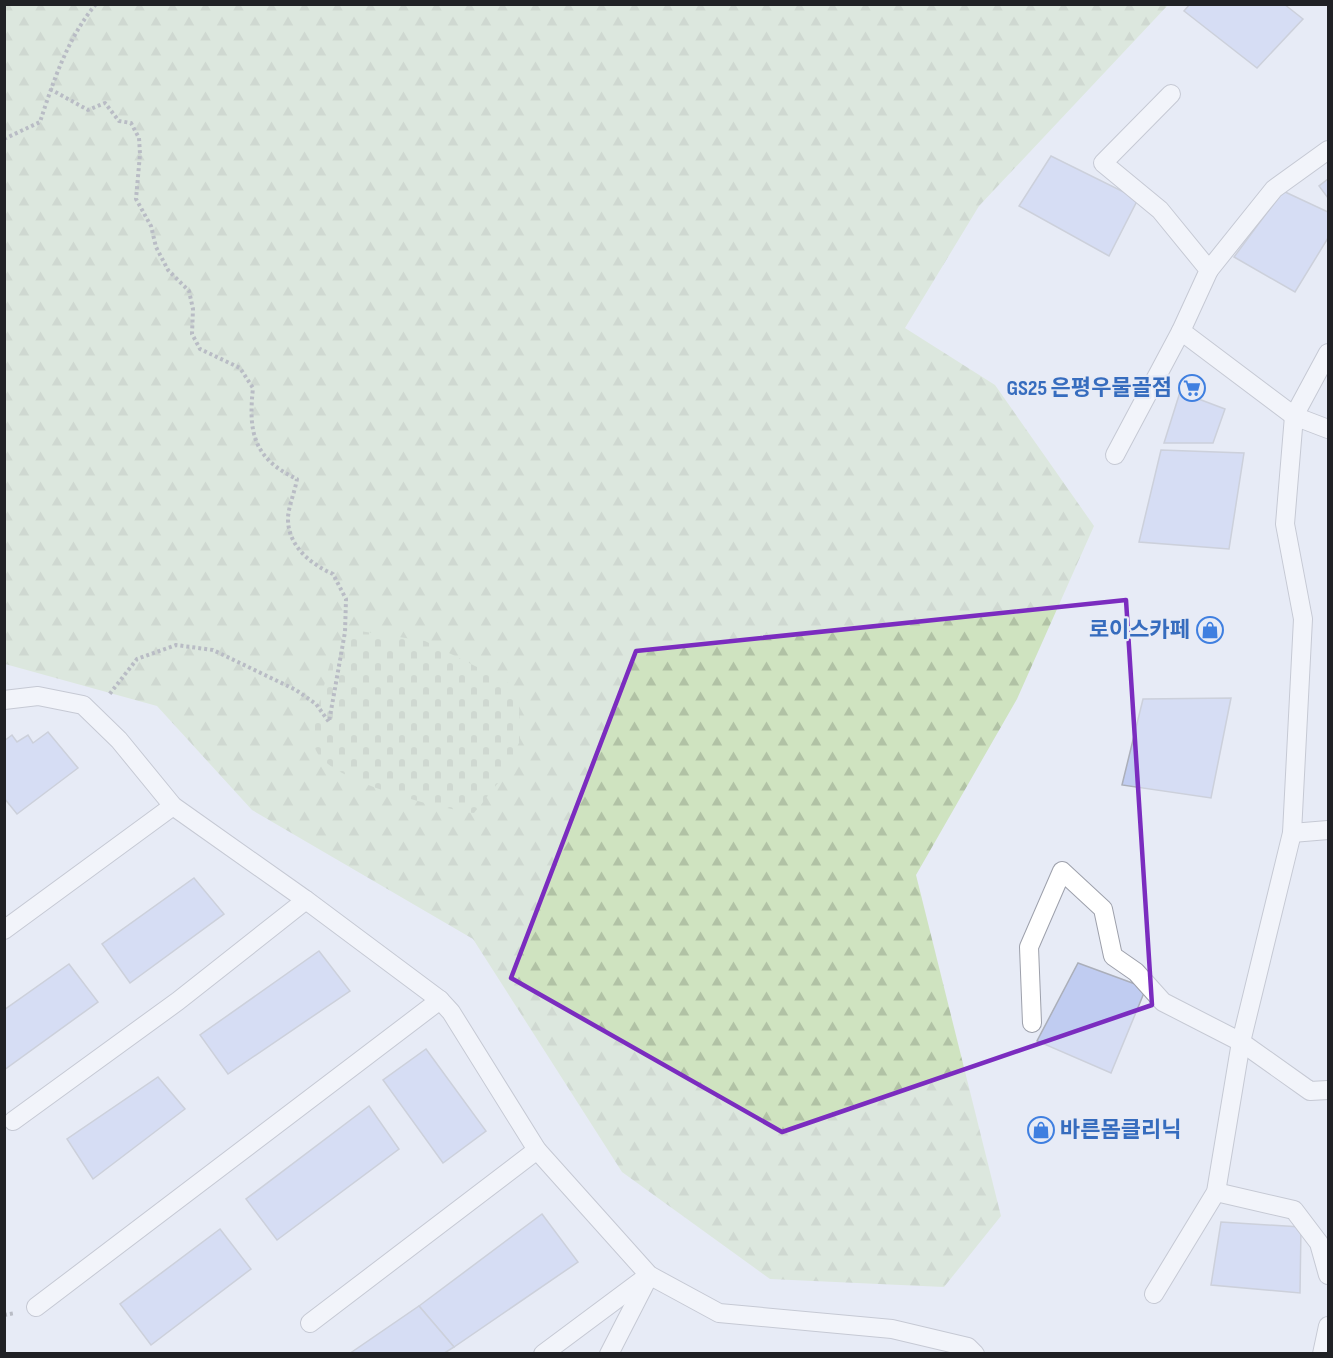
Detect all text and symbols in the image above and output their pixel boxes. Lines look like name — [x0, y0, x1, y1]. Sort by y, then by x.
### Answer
supermarket icon: GS25 은평우물골점 — [1177, 373, 1207, 403]
place label: GS25 은평우물골점 — [1006, 375, 1172, 402]
shop icon: 로이스카페 — [1195, 615, 1225, 645]
place label: 로이스카페 — [1089, 617, 1190, 644]
shop icon: 바른몸클리닉 — [1026, 1115, 1056, 1145]
place label: 바른몸클리닉 — [1060, 1117, 1181, 1144]

